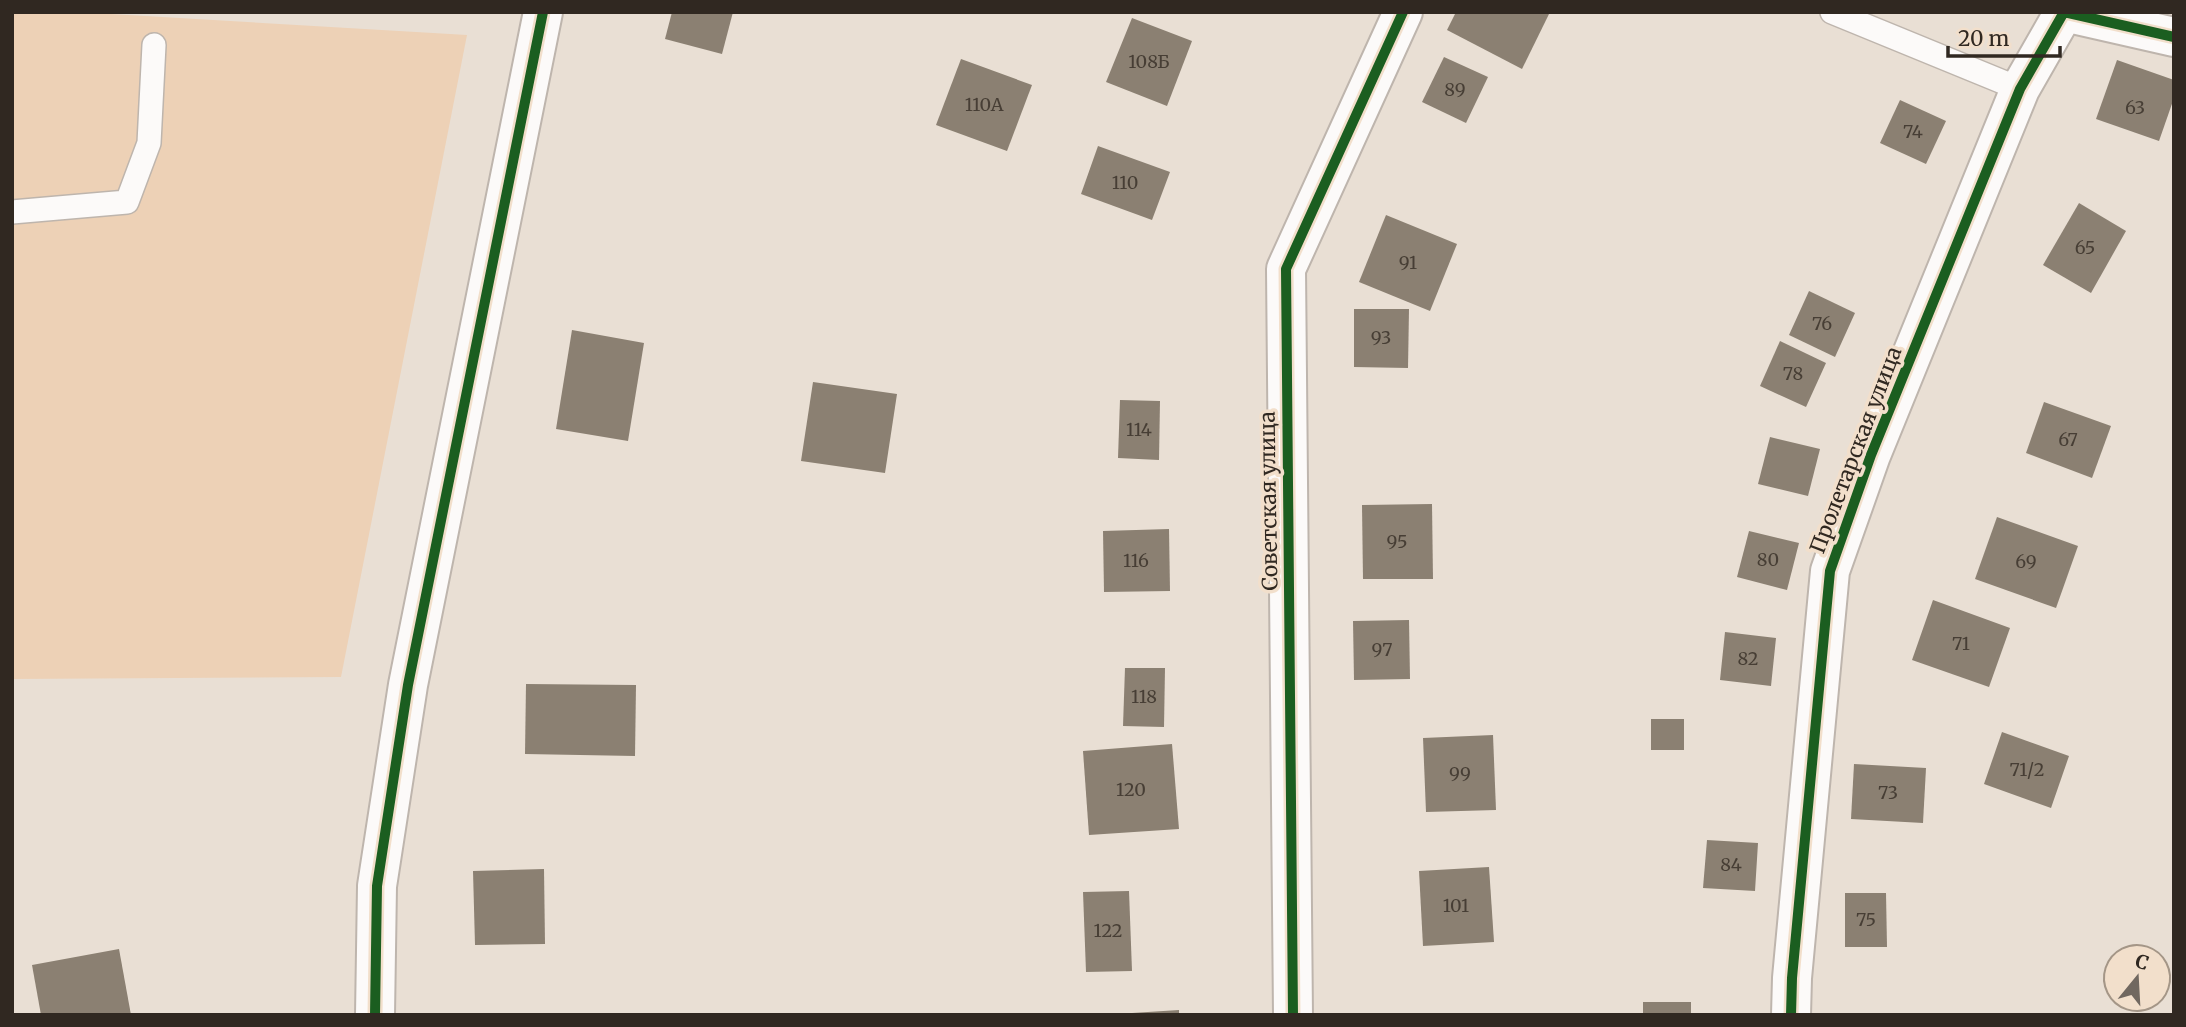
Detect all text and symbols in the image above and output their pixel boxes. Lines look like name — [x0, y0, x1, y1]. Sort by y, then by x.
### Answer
scale bar — [1948, 14, 2060, 58]
text: 20 m — [1958, 25, 2010, 52]
house number: 108Б — [1128, 50, 1170, 73]
house number: 89 — [1444, 78, 1466, 101]
house number: 110А — [965, 93, 1004, 116]
house number: 63 — [2125, 96, 2145, 119]
house number: 74 — [1903, 120, 1923, 143]
house number: 110 — [1112, 171, 1138, 194]
house number: 65 — [2075, 236, 2095, 259]
house number: 91 — [1399, 251, 1417, 274]
house number: 76 — [1812, 312, 1832, 335]
house number: 93 — [1371, 326, 1391, 349]
street label: Пролетарская улица — [1804, 343, 1907, 557]
house number: 78 — [1783, 362, 1803, 385]
street label: Советская улица — [1253, 411, 1284, 591]
house number: 114 — [1126, 418, 1152, 441]
house number: 67 — [2058, 428, 2078, 451]
house number: 95 — [1387, 530, 1408, 553]
house number: 80 — [1757, 548, 1779, 571]
house number: 116 — [1123, 549, 1149, 572]
house number: 69 — [2015, 550, 2037, 573]
house number: 71 — [1952, 632, 1970, 655]
house number: 97 — [1372, 638, 1392, 661]
house number: 82 — [1737, 647, 1759, 670]
house number: 118 — [1131, 685, 1157, 708]
house number: 71/2 — [2009, 758, 2045, 781]
house number: 99 — [1449, 762, 1471, 785]
house number: 120 — [1116, 778, 1146, 801]
house number: 73 — [1878, 781, 1898, 804]
house number: 84 — [1720, 853, 1742, 876]
house number: 101 — [1443, 894, 1469, 917]
house number: 75 — [1856, 908, 1876, 931]
house number: 122 — [1094, 919, 1122, 942]
north arrow — [2102, 943, 2172, 1013]
text: С — [2133, 948, 2152, 975]

